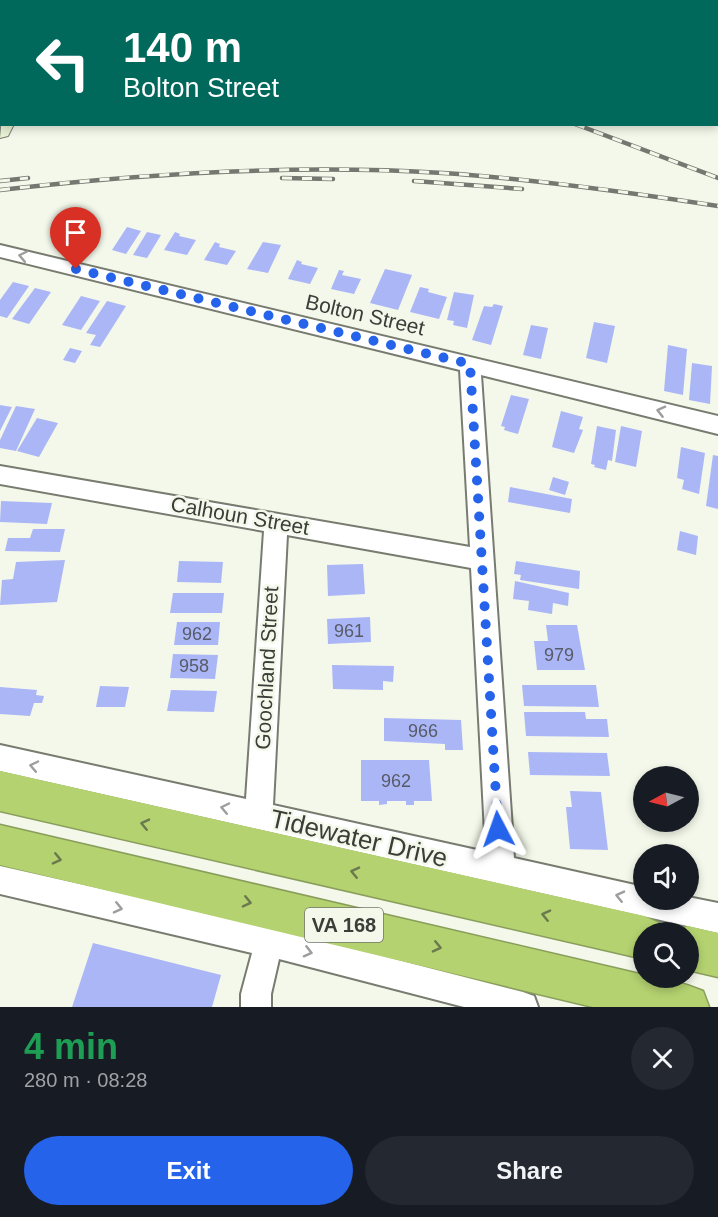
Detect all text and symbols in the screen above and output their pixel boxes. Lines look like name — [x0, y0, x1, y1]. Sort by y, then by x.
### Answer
icon: left — [24, 24, 102, 102]
text: 140 m — [123, 24, 242, 71]
text: Bolton Street — [123, 73, 279, 103]
pin — [50, 207, 101, 269]
icon: arrive — [59, 216, 92, 249]
one-way arrow — [18, 250, 28, 263]
street label: Bolton Street — [303, 290, 427, 339]
one-way arrow — [656, 406, 666, 419]
street label: Calhoun Street — [169, 492, 311, 539]
street label: Goochland Street — [251, 586, 282, 750]
house number: 961 — [334, 621, 364, 641]
house number: 962 — [182, 624, 212, 644]
house number: 979 — [544, 645, 574, 665]
house number: 958 — [179, 656, 209, 676]
house number: 966 — [408, 721, 438, 741]
one-way arrow — [29, 760, 39, 773]
north arrow — [633, 766, 699, 832]
map controls — [633, 766, 699, 988]
house number: 962 — [381, 771, 411, 791]
position arrow — [466, 797, 530, 861]
one-way arrow — [220, 802, 230, 815]
street label: Tidewater Drive — [267, 803, 451, 873]
one-way arrow — [140, 818, 150, 831]
button: sound — [633, 844, 699, 910]
one-way arrow — [52, 851, 62, 864]
one-way arrow — [351, 866, 361, 879]
one-way arrow — [615, 890, 625, 903]
one-way arrow — [242, 895, 252, 908]
one-way arrow — [113, 900, 123, 913]
road number: VA 168 — [305, 908, 383, 942]
one-way arrow — [541, 910, 551, 923]
button: search — [633, 922, 699, 988]
one-way arrow — [432, 940, 442, 953]
one-way arrow — [303, 945, 313, 958]
text: 4 min — [24, 1026, 118, 1067]
button: close — [631, 1027, 694, 1090]
text: 280 m · 08:28 — [24, 1069, 147, 1091]
button: Exit — [24, 1136, 353, 1205]
button: Share — [365, 1136, 694, 1205]

